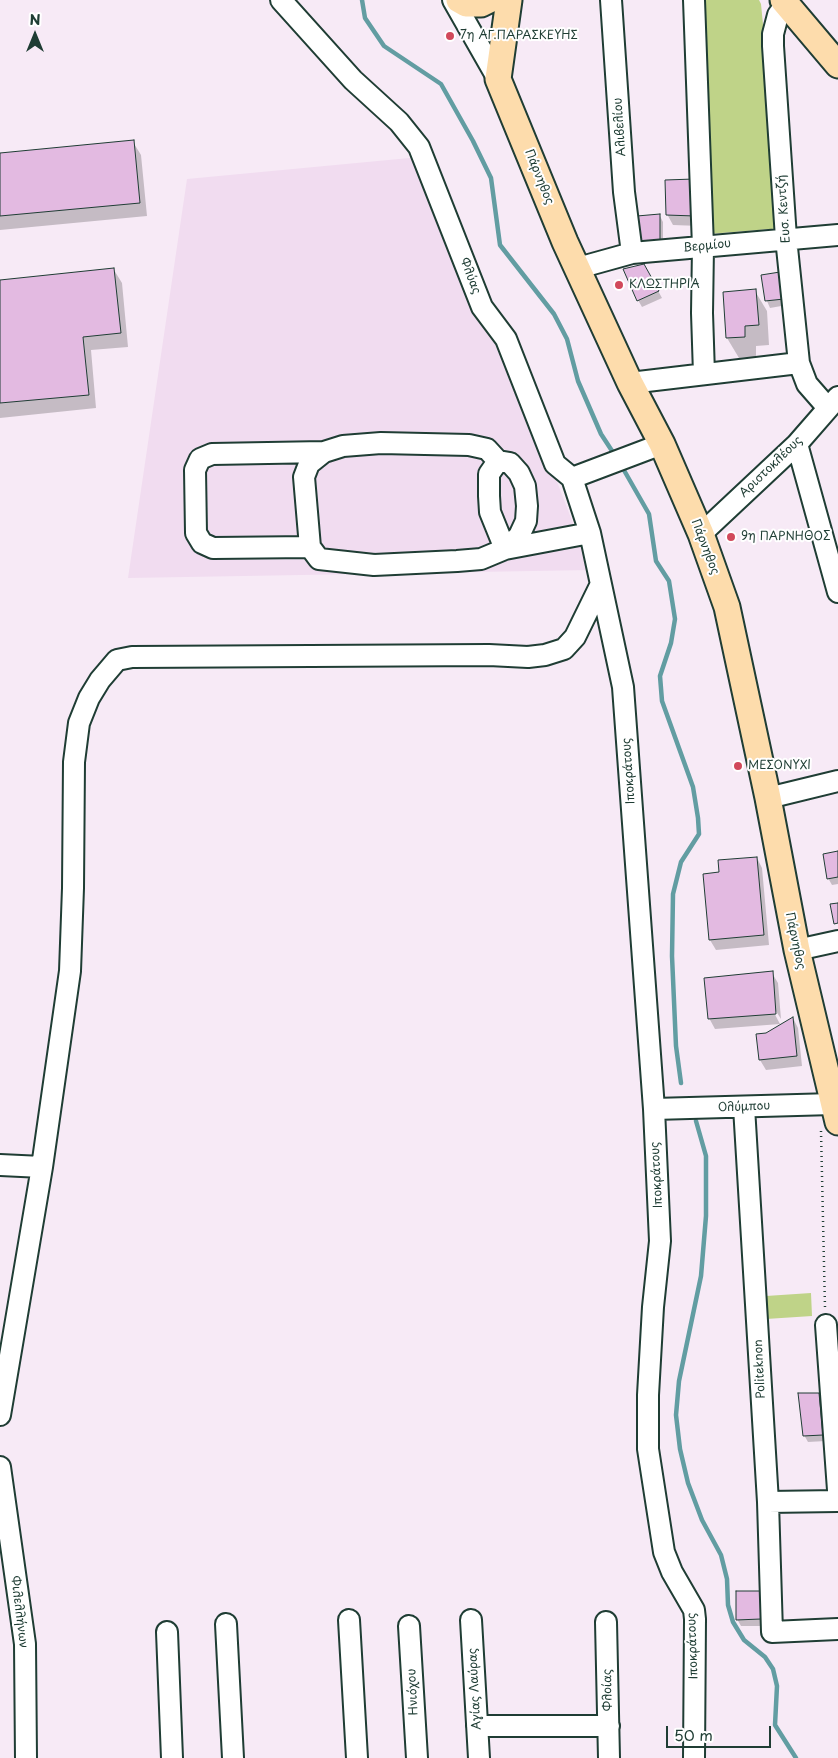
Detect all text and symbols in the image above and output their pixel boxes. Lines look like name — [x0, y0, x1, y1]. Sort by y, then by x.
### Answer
text: N — [29, 9, 41, 30]
north arrow — [10, 10, 60, 60]
place label: 7η ΑΓ.ΠΑΡΑΣΚΕΥΗΣ — [460, 29, 578, 43]
marker: 7η ΑΓ.ΠΑΡΑΣΚΕΥΗΣ — [444, 30, 456, 42]
street label: Αλιβελίου — [611, 97, 629, 157]
street label: Πάρνηθος — [521, 147, 557, 207]
street label: Ευσ. Κεντζή — [774, 174, 794, 244]
street label: Βερμίου — [682, 236, 732, 256]
street label: Φλύας — [457, 256, 483, 296]
place label: ΚΛΩΣΤΗΡΙΑ — [629, 278, 700, 292]
marker: ΚΛΩΣΤΗΡΙΑ — [613, 279, 625, 291]
street label: Αριστοκλέους — [737, 433, 805, 501]
street label: Πάρνηθος — [688, 517, 722, 577]
place label: 9η ΠΑΡΝΗΘΟΣ — [741, 530, 831, 544]
marker: 9η ΠΑΡΝΗΘΟΣ — [725, 531, 737, 543]
street label: Ιποκράτους — [619, 737, 639, 805]
place label: ΜΕΣΟΝΥΧΙ — [748, 759, 811, 773]
marker: ΜΕΣΟΝΥΧΙ — [732, 760, 744, 772]
street label: Πάρνηθος — [782, 911, 808, 971]
street label: Ολύμπου — [718, 1099, 770, 1115]
street label: Ιποκράτους — [648, 1141, 666, 1209]
street label: Politeknon — [751, 1339, 769, 1399]
street label: Φιλελλήνων — [7, 1575, 31, 1649]
street label: Ιποκράτους — [685, 1612, 701, 1680]
street label: Αγίας Λαύρας — [466, 1648, 484, 1730]
street label: Ηνιόχου — [405, 1668, 421, 1716]
street label: Φλοίας — [600, 1669, 616, 1711]
scale bar — [668, 1716, 773, 1748]
text: 50 m — [674, 1723, 713, 1746]

